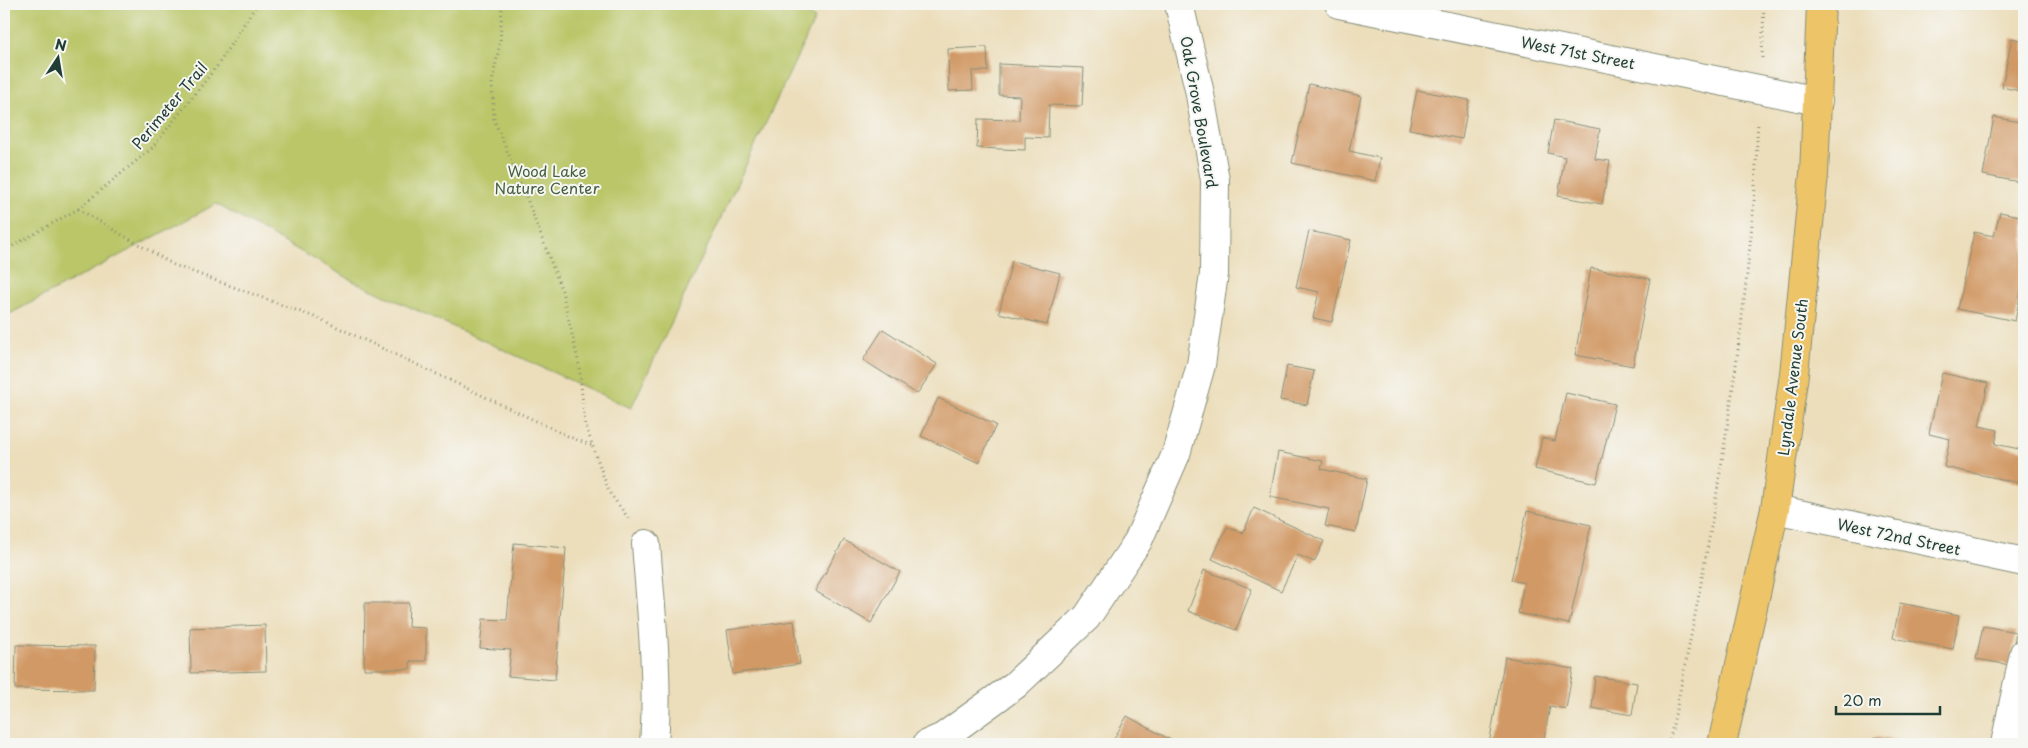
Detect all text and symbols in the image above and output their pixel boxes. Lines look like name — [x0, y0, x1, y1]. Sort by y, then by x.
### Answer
street label: West 71st Street — [1519, 30, 1637, 74]
north arrow — [32, 32, 82, 82]
text: N — [53, 33, 68, 56]
street label: Oak Grove Boulevard — [1175, 34, 1225, 190]
street label: Perimeter Trail — [126, 56, 212, 154]
park label: Wood Lake Nature Center — [495, 159, 600, 199]
street label: Lyndale Avenue South — [1771, 297, 1813, 457]
street label: West 72nd Street — [1835, 512, 1963, 560]
scale bar — [1836, 683, 1939, 715]
text: 20 m — [1843, 688, 1882, 711]

